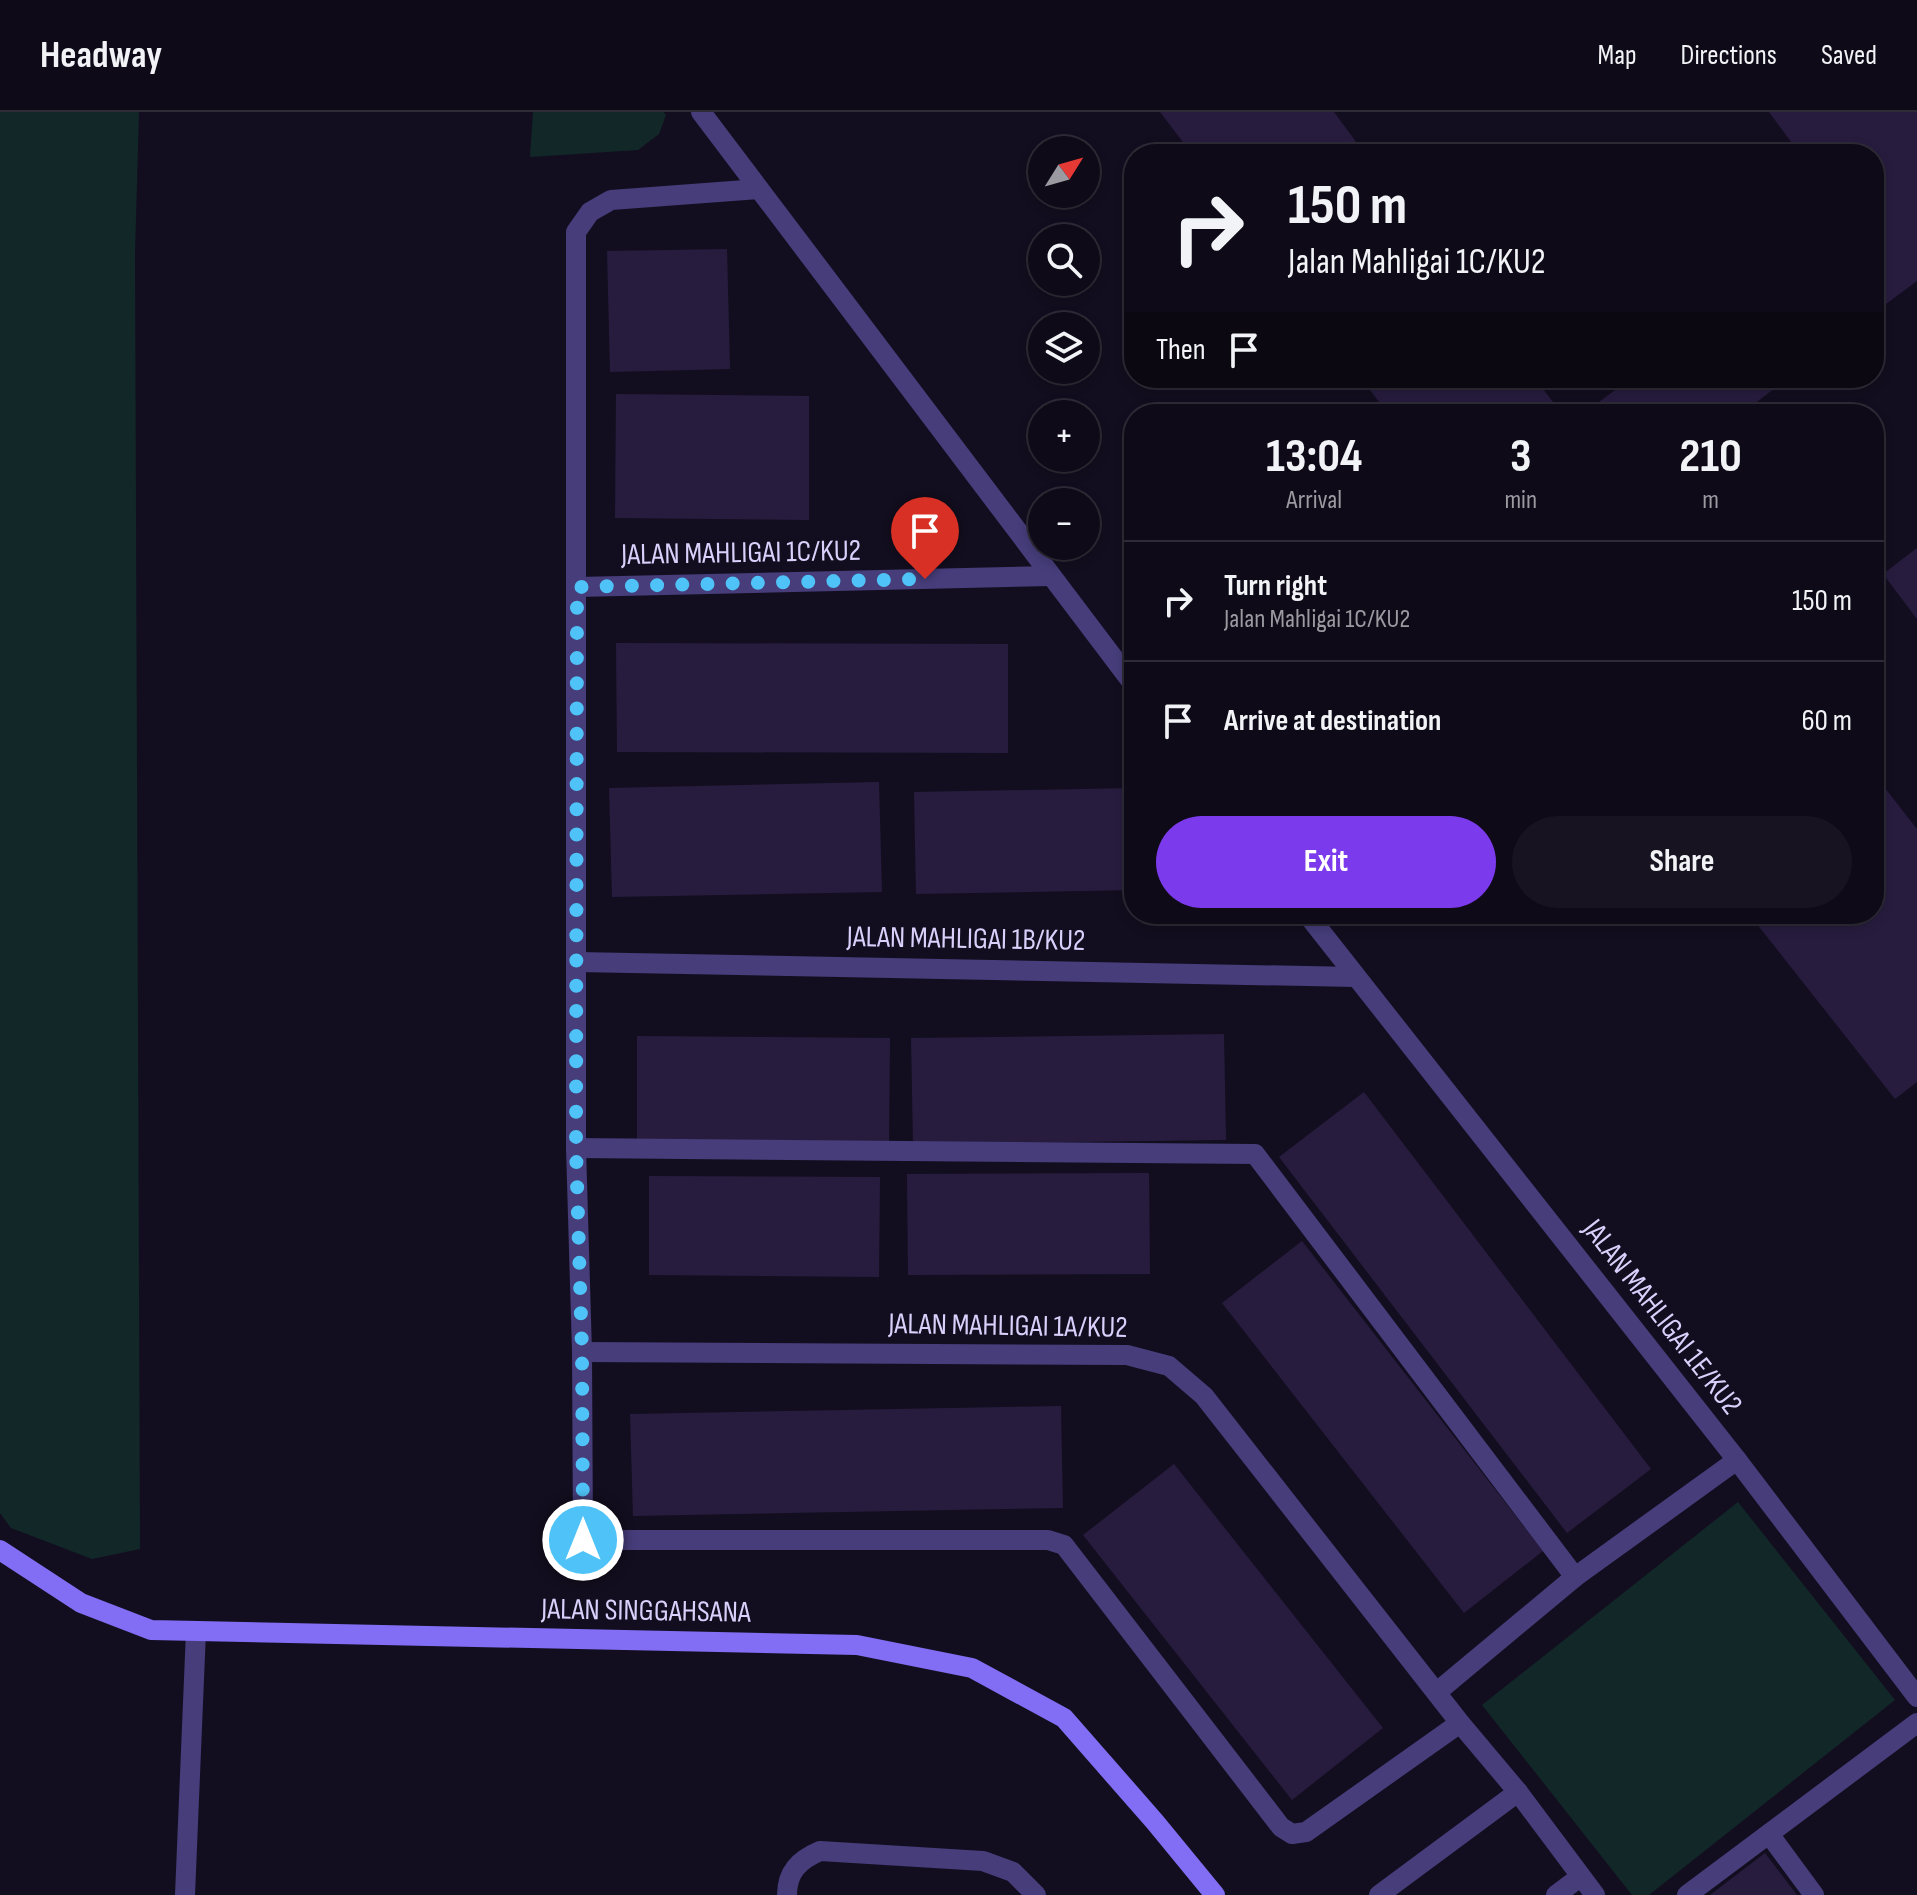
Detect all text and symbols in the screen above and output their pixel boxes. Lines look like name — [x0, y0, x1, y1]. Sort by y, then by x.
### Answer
text: Headway — [40, 33, 162, 78]
text: Map — [1598, 39, 1637, 72]
text: Directions — [1681, 39, 1777, 72]
text: Saved — [1821, 39, 1877, 72]
north arrow — [1028, 136, 1100, 208]
map controls — [1028, 136, 1100, 560]
text: 150 m — [1288, 173, 1407, 240]
icon: right — [1156, 176, 1260, 280]
button: search — [1028, 224, 1100, 296]
text: Jalan Mahligai 1C/KU2 — [1288, 241, 1546, 284]
button: layers — [1028, 312, 1100, 384]
icon: arrive — [1222, 328, 1266, 372]
text: Then — [1156, 332, 1206, 368]
button: + — [1028, 400, 1100, 472]
text: 13:04 — [1266, 428, 1362, 485]
text: 3 — [1510, 428, 1531, 485]
text: 210 — [1679, 428, 1742, 485]
text: Arrival — [1286, 485, 1342, 516]
text: min — [1504, 485, 1537, 516]
text: m — [1702, 485, 1719, 516]
button: − — [1028, 488, 1100, 560]
pin — [891, 497, 959, 579]
icon: arrive — [903, 509, 947, 553]
street label: JALAN MAHLIGAI 1C/KU2 — [620, 533, 861, 573]
text: Turn right — [1224, 568, 1327, 604]
icon: right — [1156, 579, 1200, 623]
text: 150 m — [1792, 583, 1852, 619]
text: Jalan Mahligai 1C/KU2 — [1224, 604, 1410, 635]
icon: arrive — [1156, 699, 1200, 743]
text: Arrive at destination — [1224, 703, 1441, 739]
text: 60 m — [1801, 703, 1852, 739]
button: Exit — [1156, 816, 1496, 908]
button: Share — [1512, 816, 1852, 908]
street label: JALAN MAHLIGAI 1B/KU2 — [845, 919, 1086, 959]
street label: JALAN MAHLIGAI 1E/KU2 — [1574, 1211, 1749, 1422]
street label: JALAN MAHLIGAI 1A/KU2 — [887, 1306, 1128, 1346]
position arrow — [541, 1498, 625, 1582]
street label: JALAN SINGGAHSANA — [540, 1591, 751, 1631]

